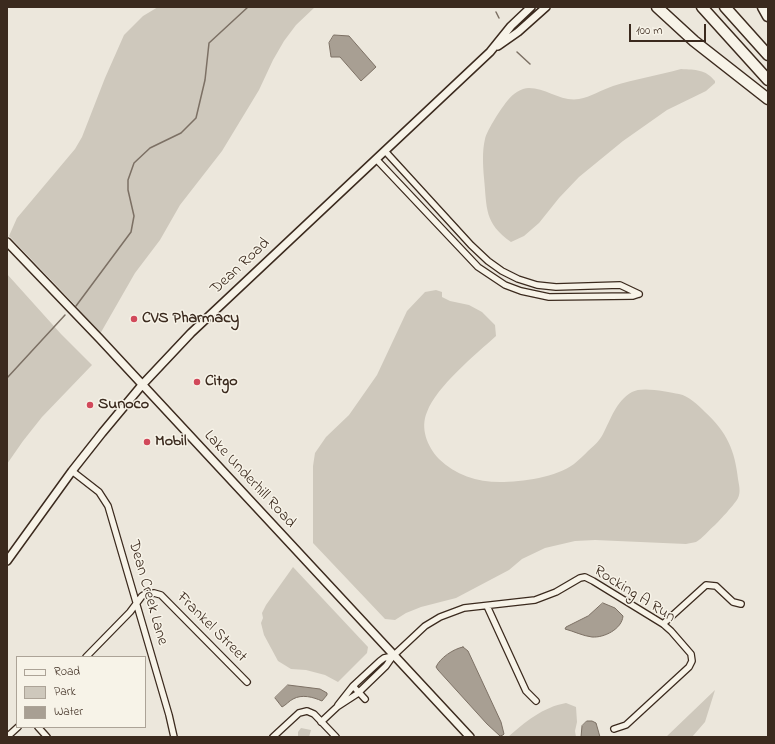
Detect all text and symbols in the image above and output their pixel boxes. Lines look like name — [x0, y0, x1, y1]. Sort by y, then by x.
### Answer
scale bar — [631, 16, 708, 42]
text: 100 m — [636, 22, 663, 40]
street label: Dean Road — [207, 235, 275, 299]
place label: CVS Pharmacy — [142, 309, 239, 329]
marker: CVS Pharmacy — [129, 314, 139, 324]
place label: Citgo — [205, 372, 238, 392]
marker: Citgo — [192, 377, 202, 387]
place label: Sunoco — [98, 395, 149, 415]
marker: Sunoco — [85, 400, 95, 410]
street label: Lake Underhill Road — [199, 427, 299, 533]
place label: Mobil — [155, 432, 187, 452]
marker: Mobil — [142, 437, 152, 447]
street label: Dean Creek Lane — [123, 538, 171, 648]
street label: Rocking A Run — [590, 562, 678, 628]
street label: Frankel Street — [172, 589, 250, 667]
legend — [16, 656, 146, 728]
text: Road — [54, 663, 80, 681]
text: Park — [54, 683, 76, 701]
text: Water — [54, 703, 83, 721]

